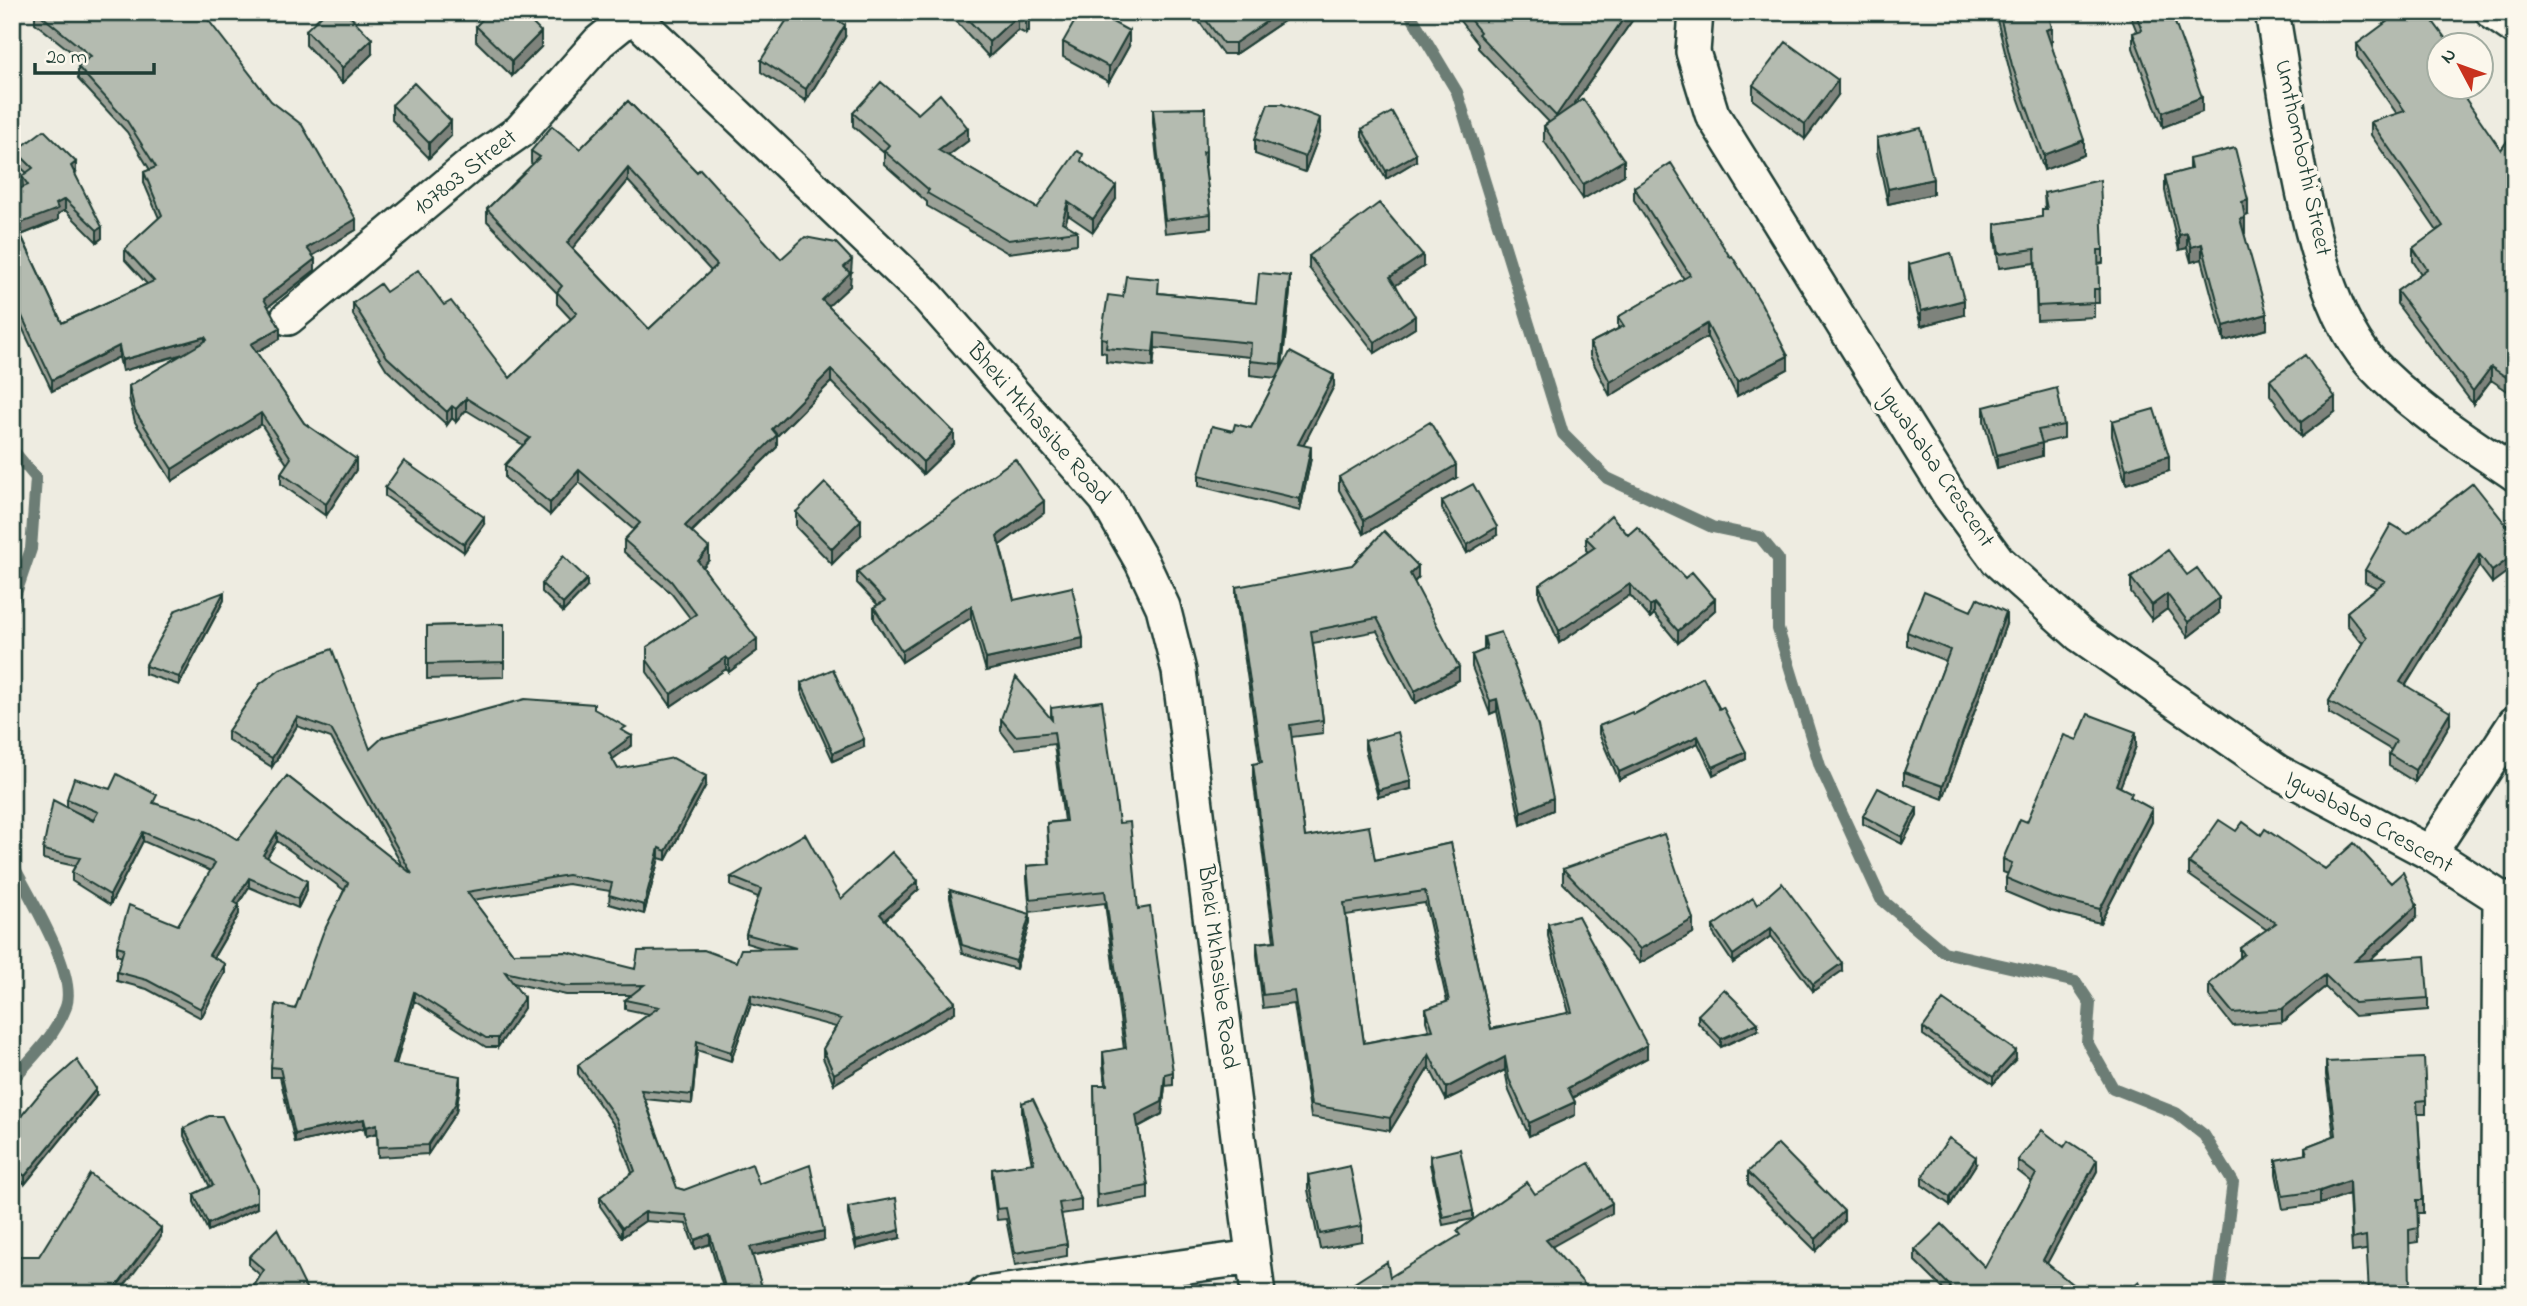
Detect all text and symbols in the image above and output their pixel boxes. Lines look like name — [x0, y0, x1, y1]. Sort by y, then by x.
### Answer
scale bar — [35, 32, 154, 76]
north arrow — [2426, 32, 2496, 102]
text: 20 m — [46, 43, 87, 73]
text: N — [2435, 43, 2464, 70]
street label: Umthombothi Street — [2264, 57, 2340, 259]
street label: 107803 Street — [407, 121, 525, 225]
street label: Bheki Mkhasibe Road — [957, 334, 1119, 513]
street label: Igwababa Crescent — [1869, 381, 2003, 555]
street label: Igwababa Crescent — [2279, 762, 2459, 884]
street label: Bheki Mkhasibe Road — [1187, 862, 1247, 1072]

